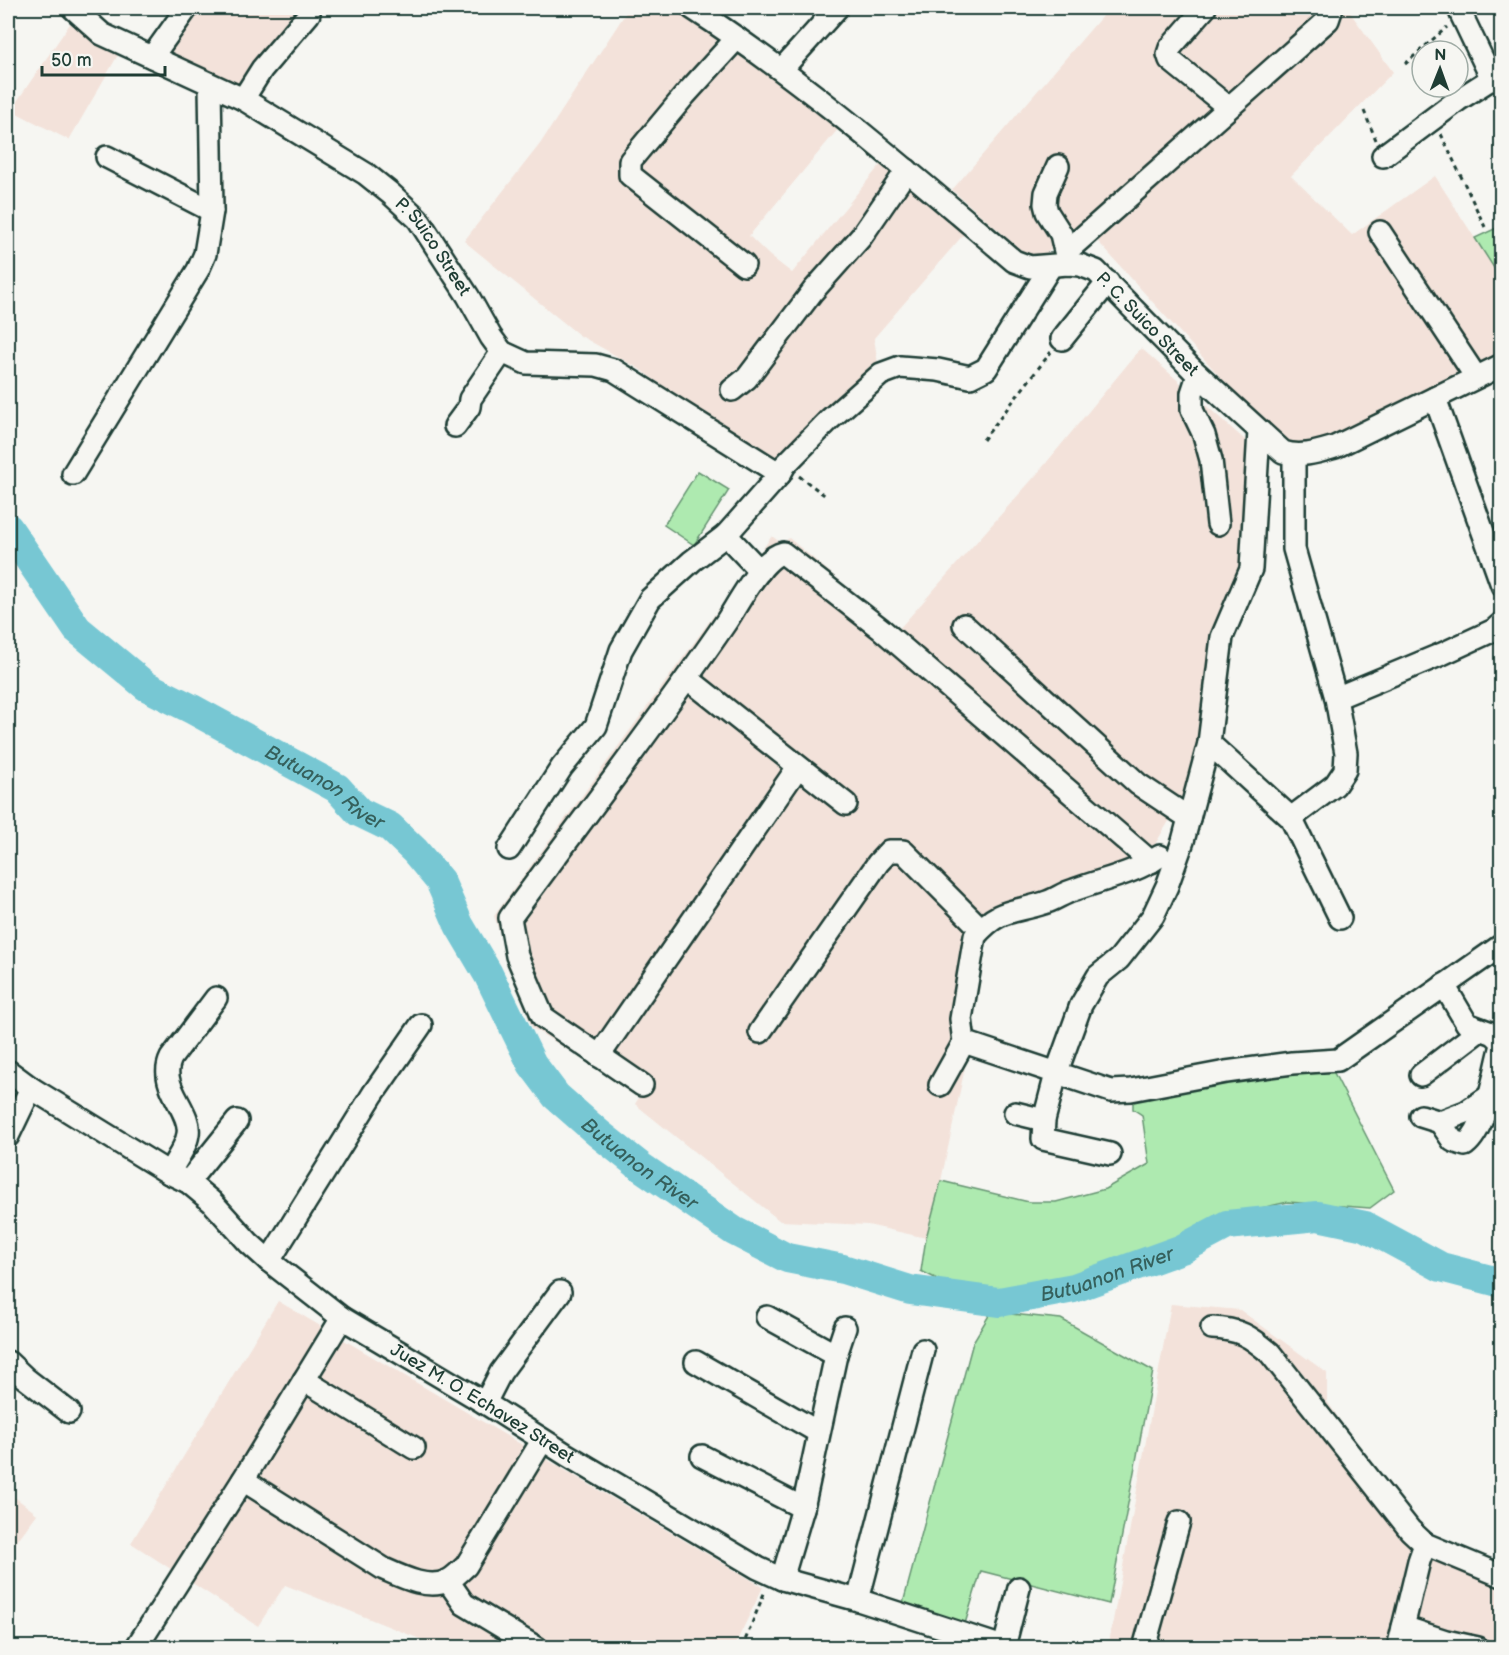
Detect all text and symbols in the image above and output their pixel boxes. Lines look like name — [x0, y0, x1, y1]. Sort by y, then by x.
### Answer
scale bar — [42, 39, 165, 77]
north arrow — [1410, 39, 1470, 99]
text: N — [1434, 46, 1446, 65]
text: 50 m — [51, 50, 92, 71]
street label: P. Suico Street — [391, 193, 475, 300]
street label: P. C. Suico Street — [1092, 268, 1203, 381]
water label: Butuanon River — [261, 740, 389, 836]
water label: Butuanon River — [576, 1113, 704, 1216]
water label: Butuanon River — [1038, 1241, 1179, 1307]
street label: Juez M. O. Echavez Street — [387, 1339, 578, 1468]

